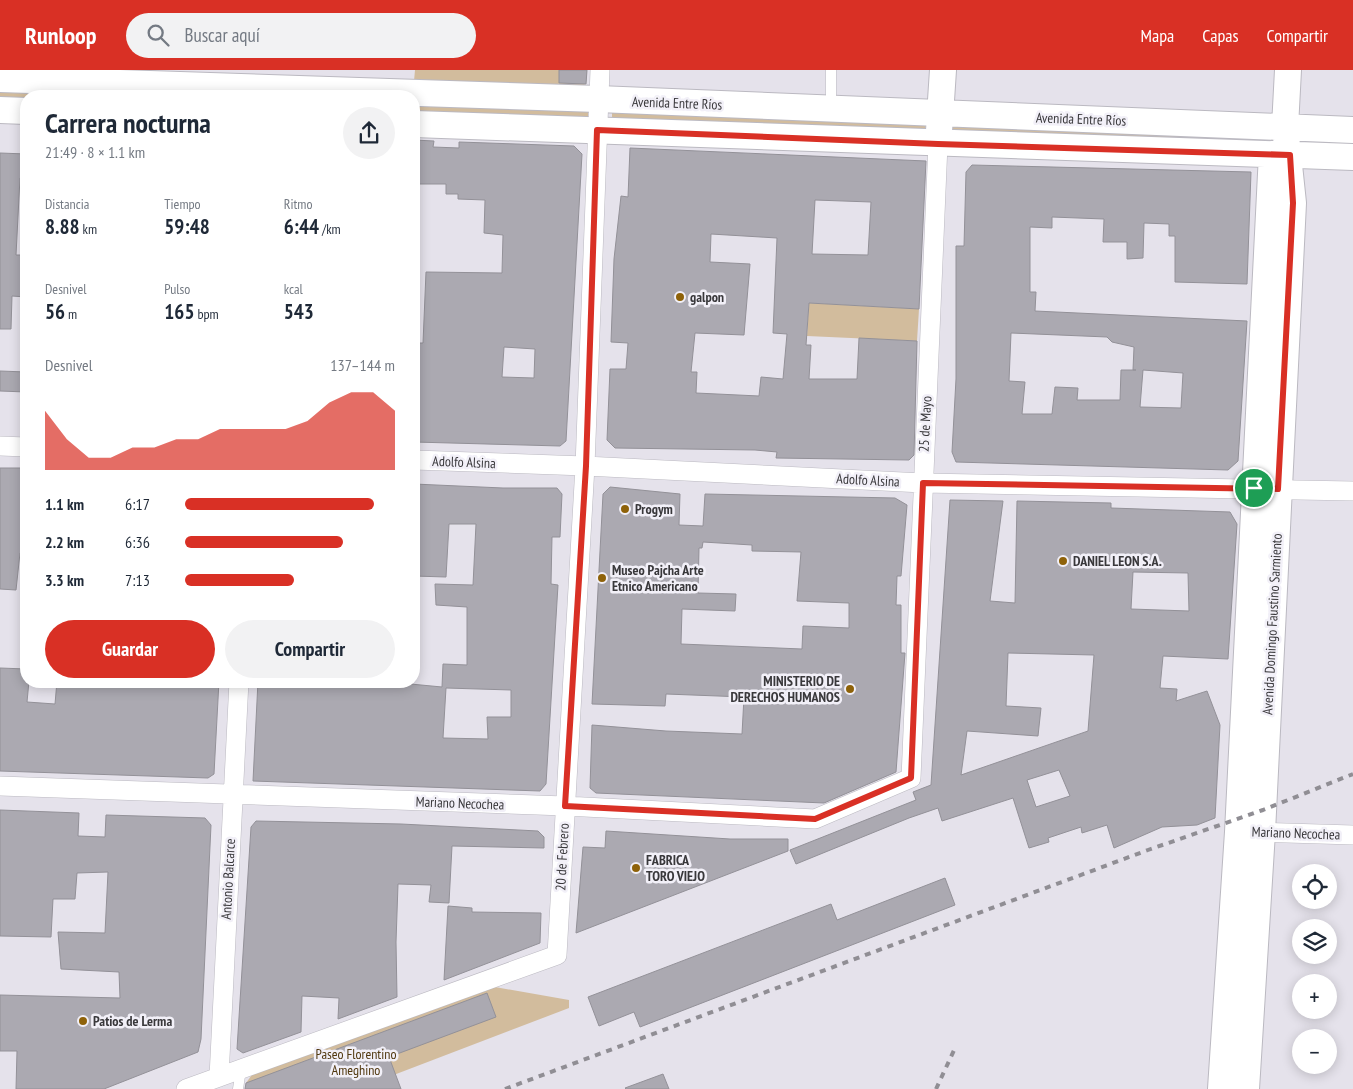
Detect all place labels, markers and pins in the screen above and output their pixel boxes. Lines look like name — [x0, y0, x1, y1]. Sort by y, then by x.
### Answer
place label: galpon — [690, 288, 724, 306]
marker: galpon — [674, 291, 686, 303]
pin — [1233, 467, 1275, 509]
place label: Progym — [635, 500, 673, 518]
marker: Progym — [619, 503, 631, 515]
place label: DANIEL LEON S.A. — [1073, 552, 1162, 570]
marker: DANIEL LEON S.A. — [1057, 555, 1069, 567]
place label: Museo Pajcha Arte Etnico Americano — [612, 561, 704, 595]
marker: Museo Pajcha Arte Etnico Americano — [596, 572, 608, 584]
place label: MINISTERIO DE DERECHOS HUMANOS — [730, 672, 840, 706]
marker: MINISTERIO DE DERECHOS HUMANOS — [844, 683, 856, 695]
place label: FABRICA TORO VIEJO — [646, 851, 705, 885]
marker: FABRICA TORO VIEJO — [630, 862, 642, 874]
place label: Patios de Lerma — [93, 1012, 172, 1030]
marker: Patios de Lerma — [77, 1015, 89, 1027]

